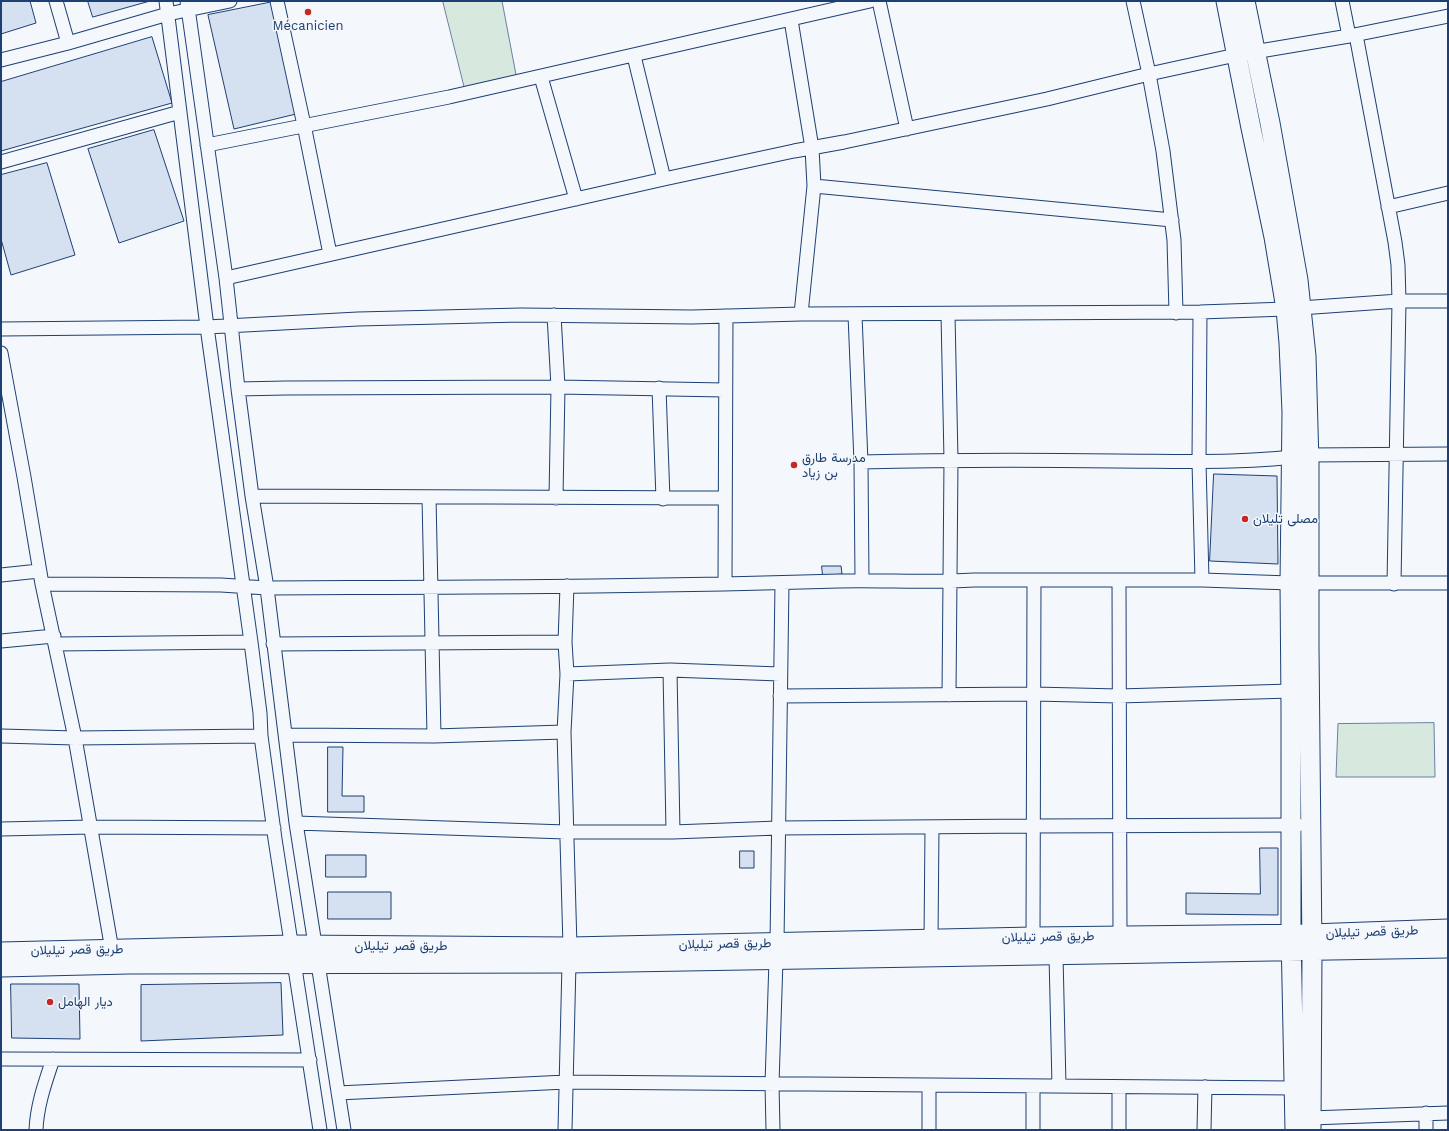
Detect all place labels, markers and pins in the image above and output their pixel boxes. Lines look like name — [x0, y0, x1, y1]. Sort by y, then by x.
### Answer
marker: Mécanicien — [303, 7, 313, 17]
place label: Mécanicien — [273, 18, 343, 34]
place label: مدرسة طارق بن زياد — [802, 450, 866, 481]
marker: مدرسة طارق بن زياد — [789, 460, 799, 470]
place label: مصلى تليلان — [1253, 511, 1318, 527]
marker: مصلى تليلان — [1240, 514, 1250, 524]
place label: ديار الهامل — [58, 994, 113, 1010]
marker: ديار الهامل — [45, 997, 55, 1007]

